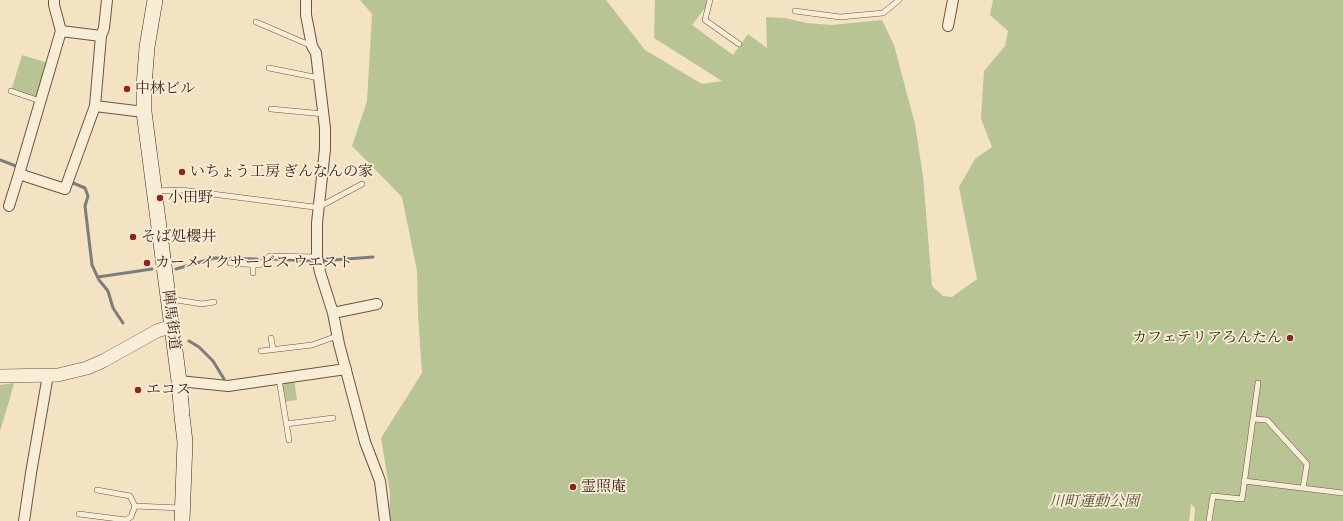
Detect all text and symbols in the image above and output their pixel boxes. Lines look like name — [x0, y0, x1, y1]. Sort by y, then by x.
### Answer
place label: 中林ビル — [135, 80, 195, 98]
marker: 中林ビル — [122, 84, 132, 94]
place label: いちょう工房 ぎんなんの家 — [190, 163, 373, 181]
marker: いちょう工房 ぎんなんの家 — [177, 167, 187, 177]
place label: 小田野 — [168, 189, 213, 207]
marker: 小田野 — [155, 193, 165, 203]
place label: そば処櫻井 — [141, 228, 216, 246]
marker: そば処櫻井 — [128, 232, 138, 242]
place label: カーメイクサービス ウエスト — [155, 254, 353, 272]
marker: カーメイクサービス ウエスト — [142, 258, 152, 268]
street label: 陣馬街道 — [158, 289, 184, 351]
place label: カフェテリアろんたん — [1132, 329, 1282, 347]
marker: カフェテリアろんたん — [1285, 333, 1295, 343]
place label: エコス — [146, 381, 191, 399]
marker: エコス — [133, 385, 143, 395]
place label: 霊照庵 — [581, 478, 626, 496]
marker: 霊照庵 — [568, 482, 578, 492]
park label: 川町運動公園 — [1049, 493, 1139, 511]

